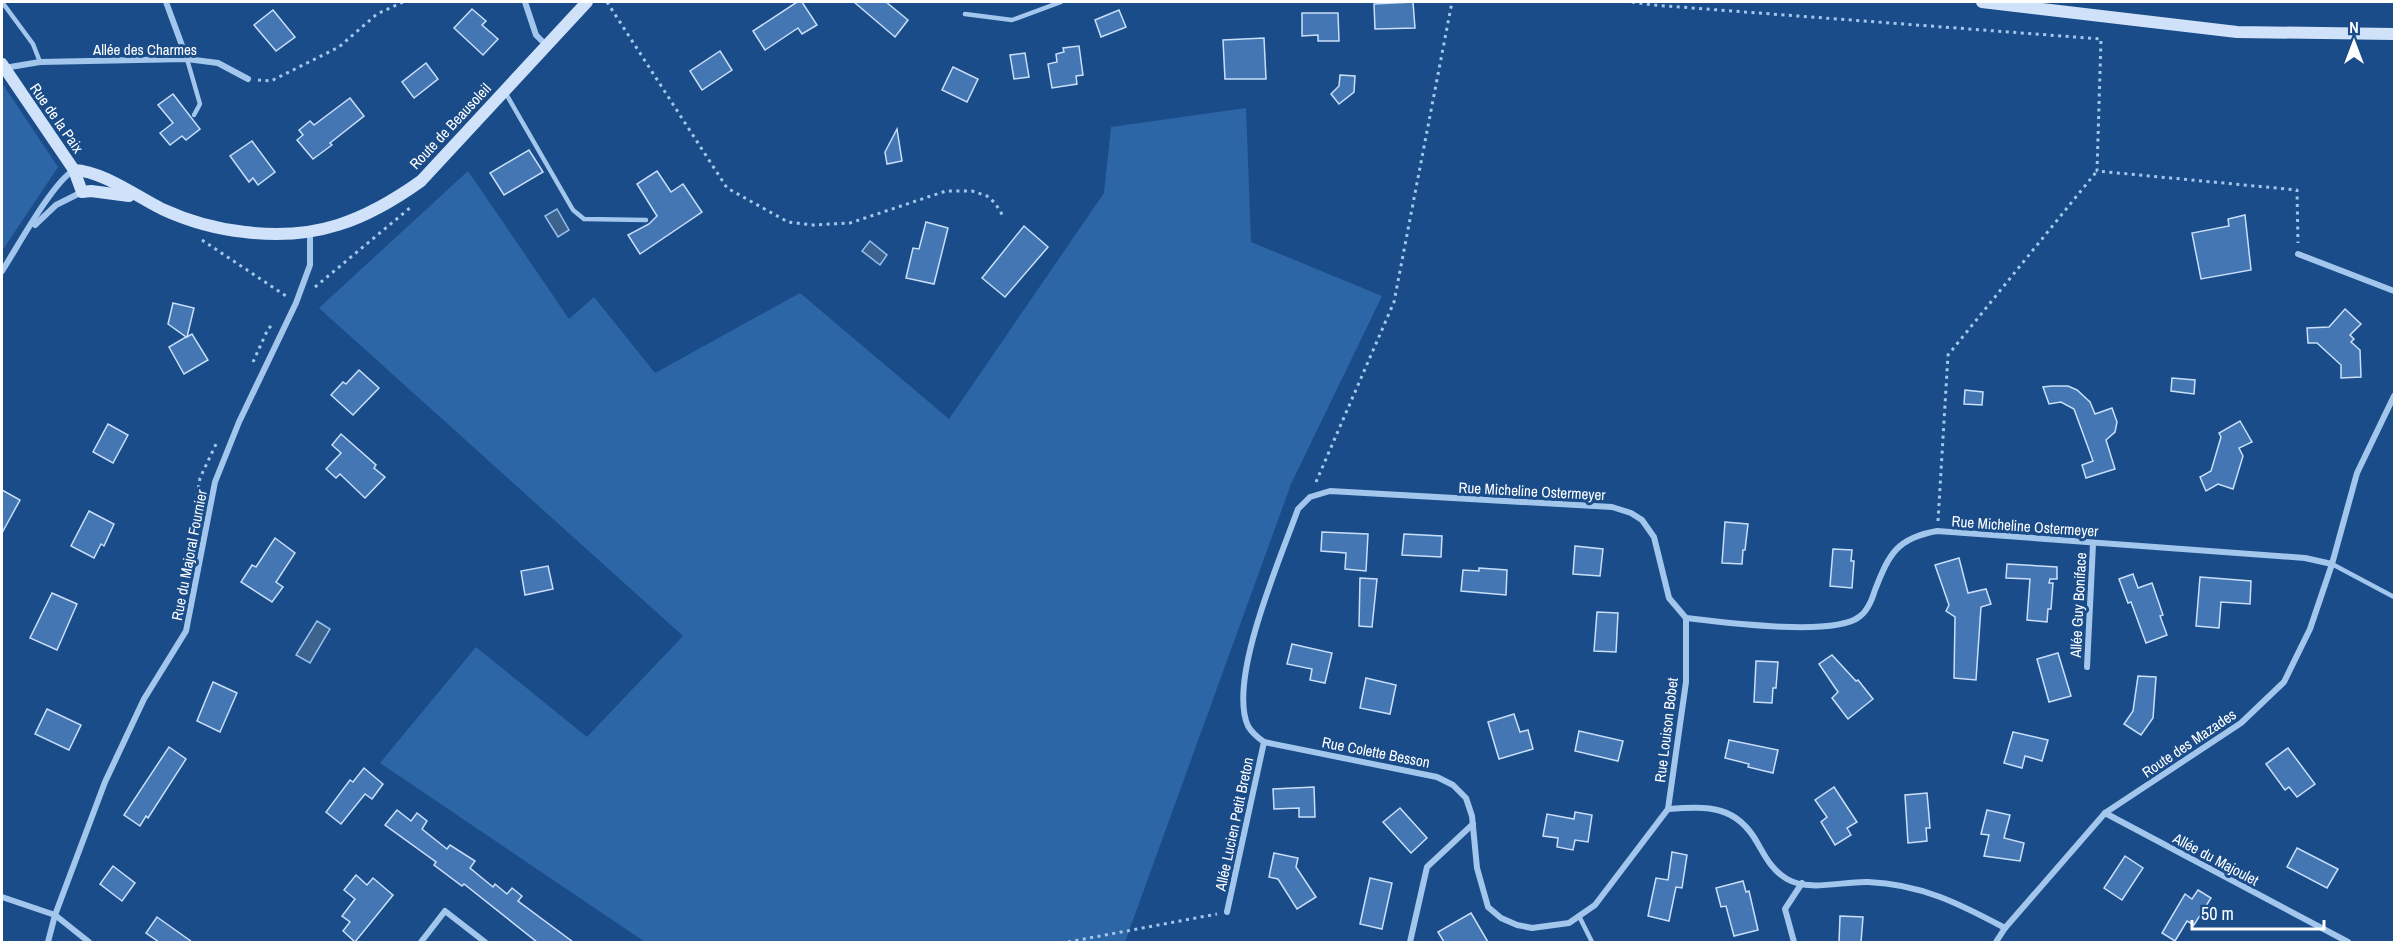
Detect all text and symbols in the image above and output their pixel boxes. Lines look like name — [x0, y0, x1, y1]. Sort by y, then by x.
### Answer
north arrow — [2324, 12, 2384, 72]
text: N — [2349, 16, 2359, 38]
street label: Allée des Charmes — [92, 39, 197, 60]
street label: Route de Beausoleil — [405, 78, 495, 174]
street label: Rue de la Paix — [25, 79, 89, 158]
street label: Rue Micheline Ostermeyer — [1458, 477, 1606, 505]
street label: Rue du Majoral Fournier — [166, 488, 212, 622]
street label: Rue Micheline Ostermeyer — [1951, 510, 2099, 542]
street label: Allée Guy Boniface — [2065, 552, 2091, 659]
street label: Rue Louison Bobet — [1649, 676, 1683, 784]
street label: Route des Mazades — [2138, 704, 2240, 782]
street label: Rue Colette Besson — [1320, 731, 1432, 773]
street label: Allée Lucien Petit Breton — [1209, 755, 1258, 894]
street label: Allée du Majoulet — [2169, 827, 2263, 891]
scale bar — [2192, 893, 2324, 931]
text: 50 m — [2201, 901, 2234, 926]

